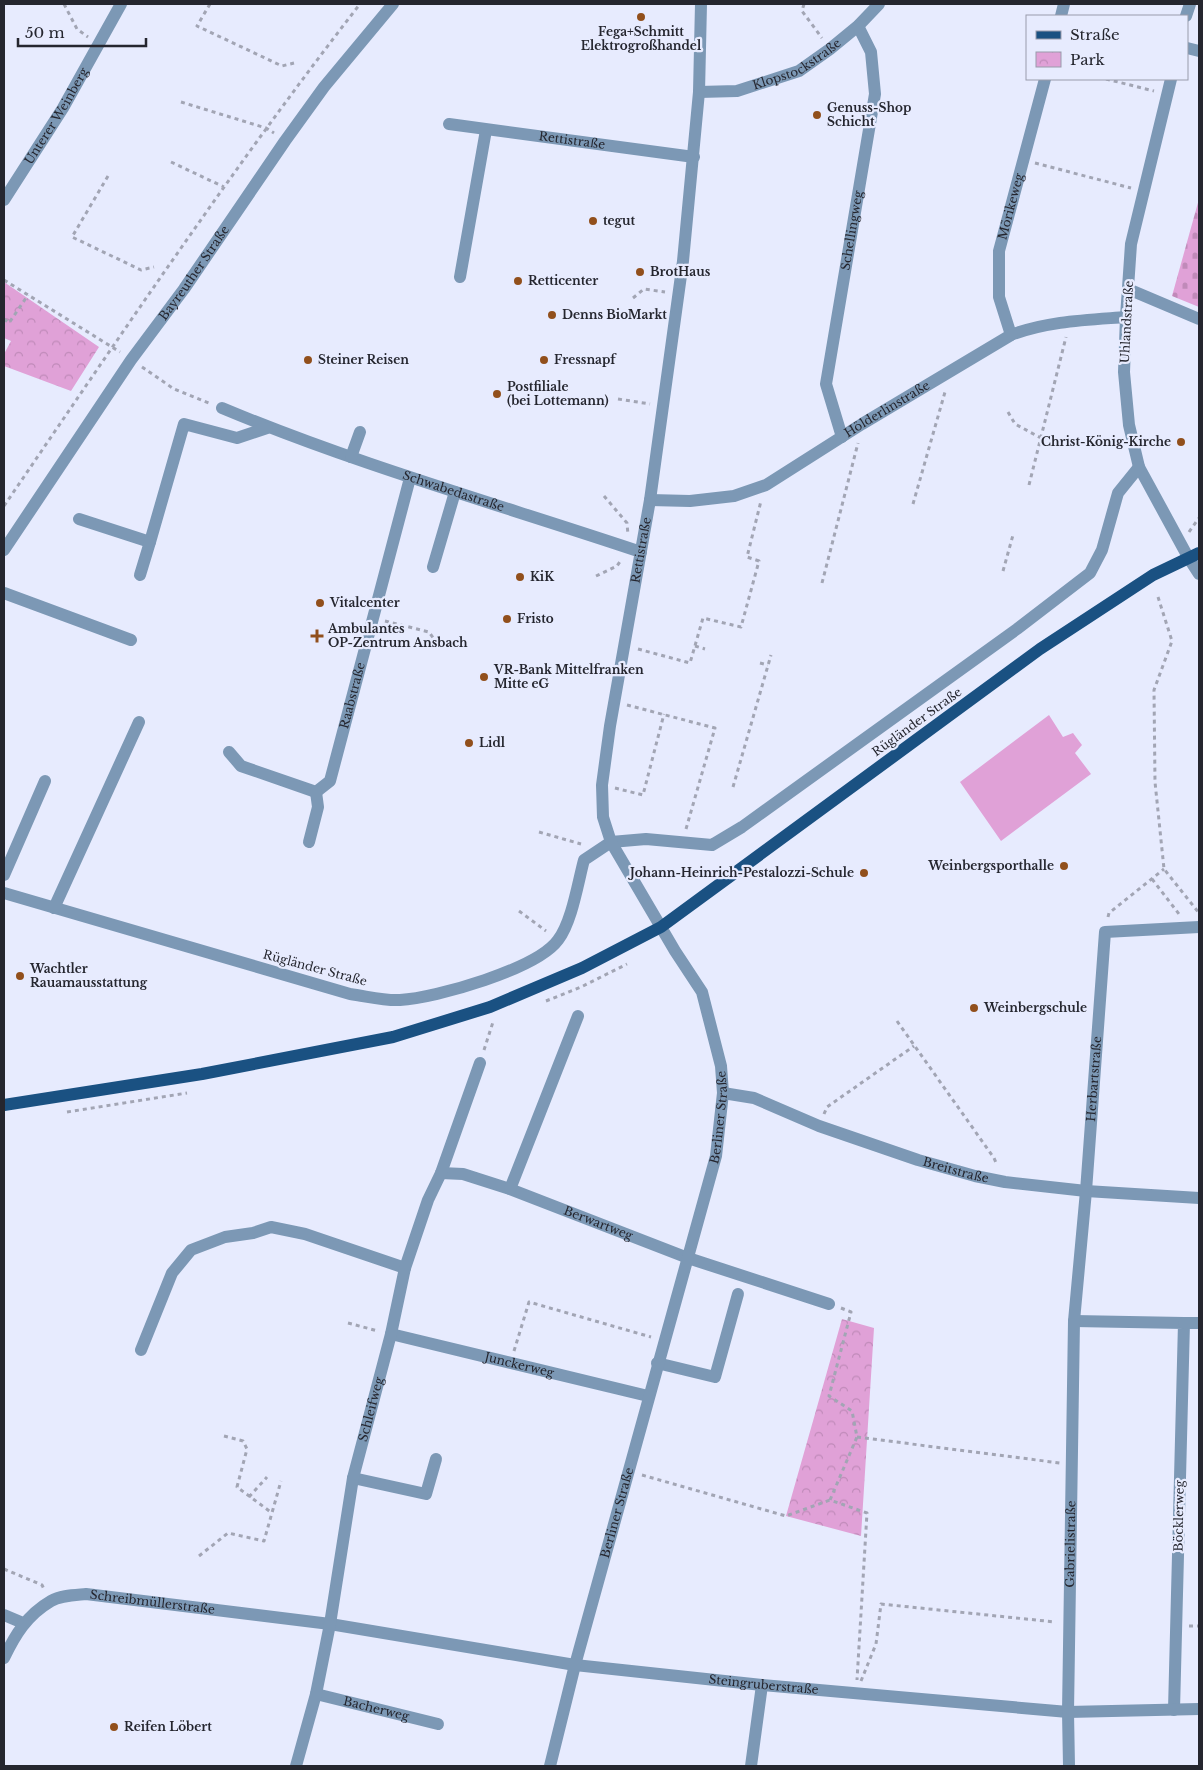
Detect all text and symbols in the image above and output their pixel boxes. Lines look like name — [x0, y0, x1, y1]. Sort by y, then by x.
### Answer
marker: Fega+Schmitt Elektrogroßhandel — [635, 11, 647, 23]
scale bar — [18, 15, 145, 47]
legend — [1026, 15, 1188, 80]
text: 50 m — [25, 23, 65, 42]
place label: Fega+Schmitt Elektrogroßhandel — [581, 24, 702, 53]
text: Straße — [1070, 25, 1120, 44]
street label: Klopstockstraße — [750, 35, 844, 93]
text: Park — [1070, 50, 1106, 69]
street label: Unterer Weinberg — [21, 64, 91, 167]
place label: Genuss-Shop Schicht — [827, 100, 911, 129]
marker: Genuss-Shop Schicht — [811, 109, 823, 121]
street label: Rettistraße — [538, 128, 606, 152]
street label: Mörikeweg — [994, 171, 1027, 241]
street label: Schellingweg — [837, 189, 866, 272]
place label: tegut — [603, 213, 635, 228]
marker: tegut — [587, 215, 599, 227]
street label: Bayreuther Straße — [155, 223, 232, 323]
place label: BrotHaus — [650, 264, 711, 279]
marker: BrotHaus — [634, 266, 646, 278]
place label: Retticenter — [528, 273, 598, 288]
marker: Retticenter — [512, 275, 524, 287]
street label: Uhlandstraße — [1117, 280, 1136, 364]
place label: Denns BioMarkt — [562, 307, 667, 322]
marker: Denns BioMarkt — [546, 309, 558, 321]
place label: Steiner Reisen — [318, 352, 409, 367]
place label: Fressnapf — [554, 352, 617, 367]
marker: Steiner Reisen — [302, 354, 314, 366]
marker: Fressnapf — [538, 354, 550, 366]
street label: Hölderlinstraße — [841, 377, 932, 440]
place label: Postfiliale (bei Lottemann) — [507, 379, 609, 408]
marker: Postfiliale (bei Lottemann) — [491, 388, 503, 400]
place label: Christ-König-Kirche — [1041, 434, 1171, 449]
marker: Christ-König-Kirche — [1175, 436, 1187, 448]
street label: Schwabedastraße — [401, 467, 506, 514]
street label: Rettistraße — [627, 516, 654, 584]
place label: KiK — [530, 569, 555, 584]
marker: KiK — [514, 571, 526, 583]
place label: Vitalcenter — [329, 595, 400, 610]
marker: Vitalcenter — [314, 597, 326, 609]
place label: Fristo — [517, 611, 554, 626]
marker: Fristo — [501, 613, 513, 625]
place label: Ambulantes OP-Zentrum Ansbach — [327, 621, 468, 650]
marker: Ambulantes OP-Zentrum Ansbach — [310, 629, 324, 643]
street label: Raabstraße — [336, 660, 368, 730]
place label: VR-Bank Mittelfranken Mitte eG — [493, 662, 644, 691]
marker: VR-Bank Mittelfranken Mitte eG — [478, 671, 490, 683]
street label: Rügländer Straße — [869, 684, 964, 759]
place label: Lidl — [479, 735, 506, 750]
marker: Lidl — [463, 737, 475, 749]
place label: Weinbergsporthalle — [927, 858, 1054, 873]
marker: Weinbergsporthalle — [1058, 860, 1070, 872]
place label: Johann-Heinrich-Pestalozzi-Schule — [627, 865, 854, 880]
marker: Johann-Heinrich-Pestalozzi-Schule — [858, 867, 870, 879]
street label: Rügländer Straße — [262, 946, 369, 989]
place label: Wachtler Rauamausstattung — [29, 961, 148, 990]
marker: Wachtler Rauamausstattung — [14, 970, 26, 982]
place label: Weinbergschule — [983, 1000, 1087, 1015]
marker: Weinbergschule — [968, 1002, 980, 1014]
street label: Herbartstraße — [1083, 1035, 1104, 1122]
street label: Berliner Straße — [706, 1070, 730, 1166]
street label: Breitstraße — [921, 1154, 990, 1186]
street label: Berwartweg — [562, 1203, 636, 1243]
street label: Junckerweg — [481, 1348, 556, 1380]
street label: Schleifweg — [355, 1374, 387, 1443]
street label: Berliner Straße — [597, 1465, 636, 1560]
street label: Böcklerweg — [1170, 1479, 1187, 1552]
street label: Gabrielistraße — [1062, 1500, 1078, 1588]
street label: Schreibmüllerstraße — [89, 1587, 216, 1617]
street label: Steingruberstraße — [708, 1671, 819, 1697]
street label: Bacherweg — [342, 1693, 412, 1724]
place label: Reifen Löbert — [124, 1719, 212, 1734]
marker: Reifen Löbert — [108, 1721, 120, 1733]

